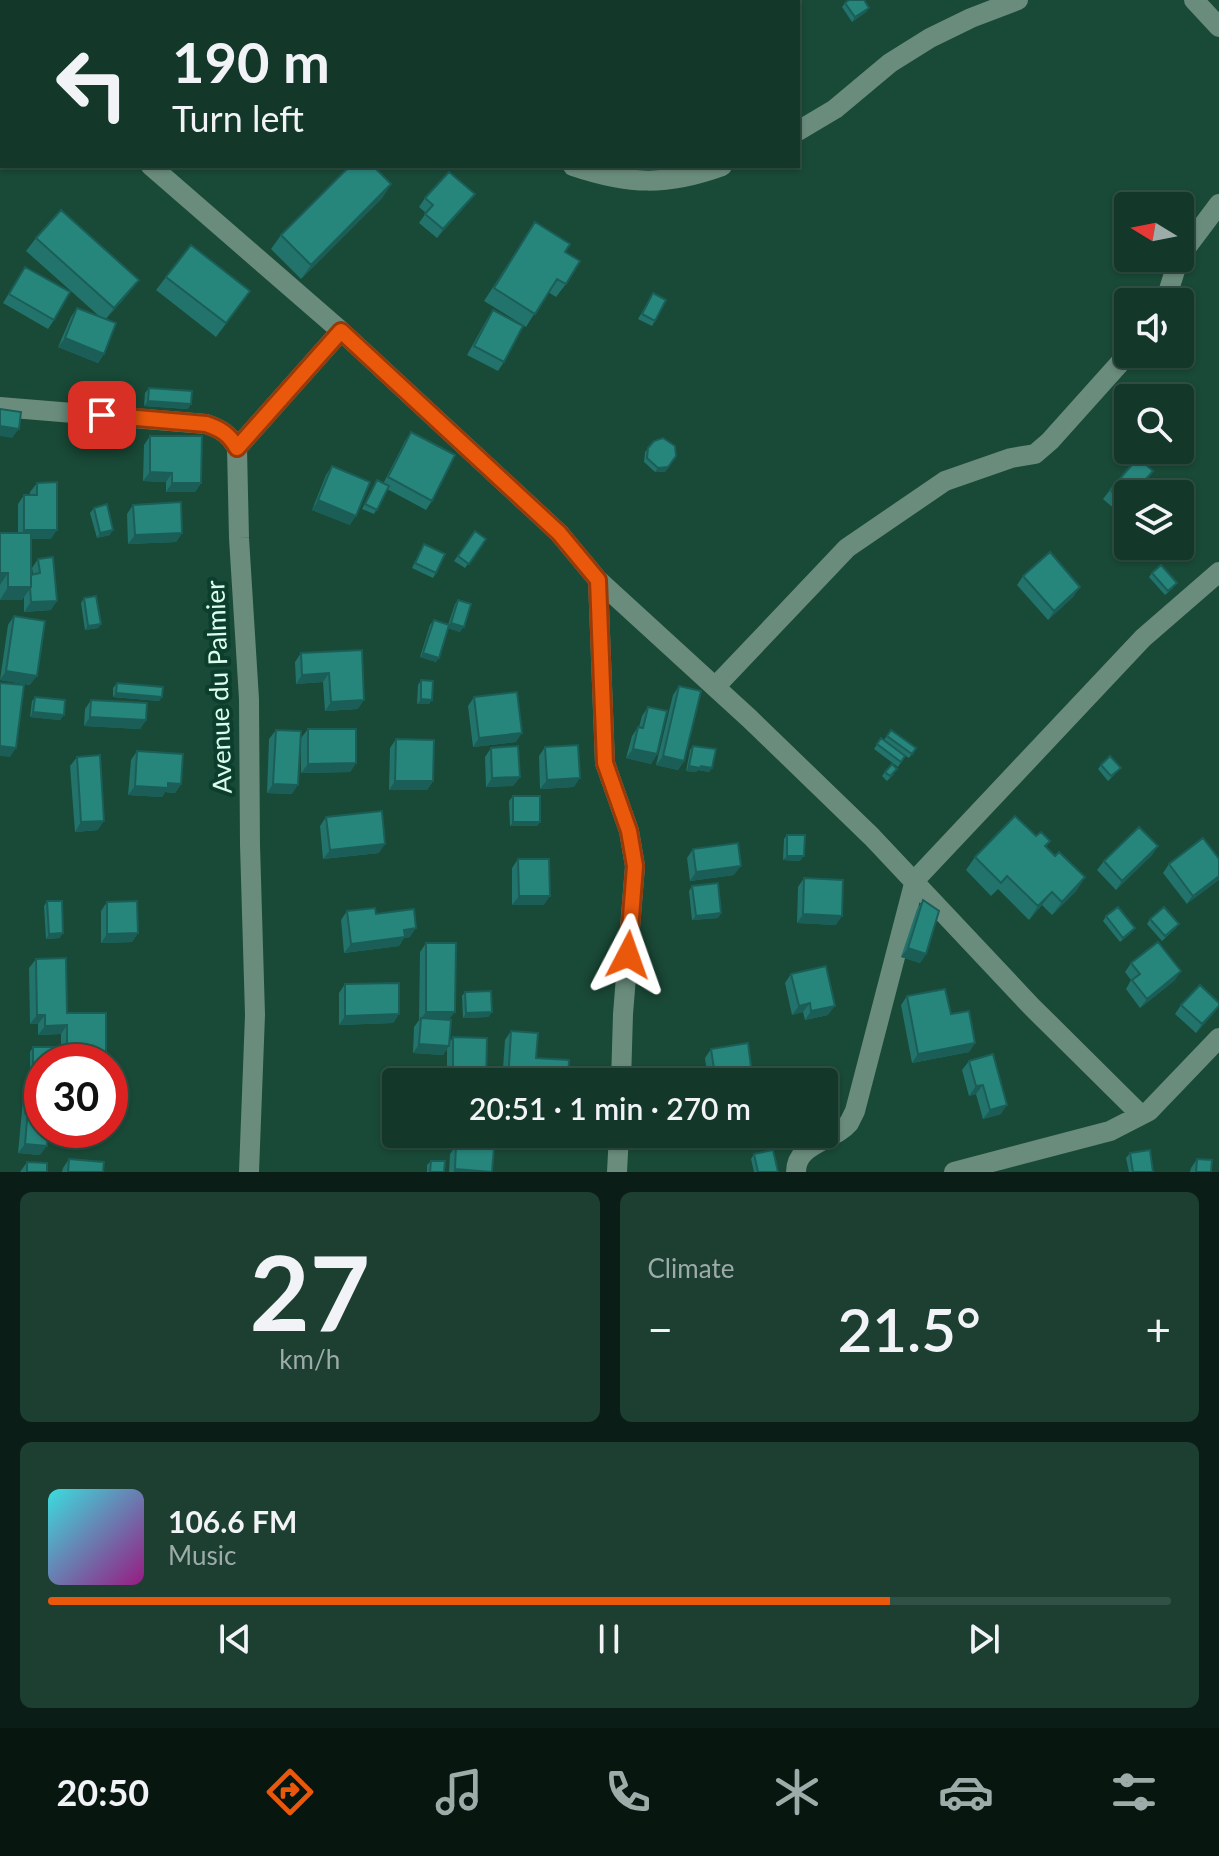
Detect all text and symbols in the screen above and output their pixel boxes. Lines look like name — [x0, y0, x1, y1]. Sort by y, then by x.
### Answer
text: 190 m — [172, 28, 330, 95]
icon: left — [40, 32, 144, 136]
text: Turn left — [172, 96, 304, 140]
north arrow — [1114, 192, 1194, 272]
map controls — [1114, 192, 1194, 560]
button: sound — [1114, 288, 1194, 368]
pin — [68, 381, 136, 449]
button: search — [1114, 384, 1194, 464]
icon: arrive — [80, 393, 124, 437]
button: layers — [1114, 480, 1194, 560]
street label: Avenue du Palmier — [198, 579, 238, 794]
position arrow — [586, 913, 670, 997]
speed limit sign: 30 — [24, 1044, 128, 1148]
text: 20:51 · 1 min · 270 m — [469, 1090, 751, 1126]
text: 27 — [249, 1228, 370, 1353]
text: Climate — [648, 1252, 734, 1284]
text: 21.5° — [838, 1293, 981, 1365]
text: − — [648, 1303, 673, 1355]
text: + — [1145, 1303, 1171, 1355]
text: km/h — [279, 1343, 340, 1375]
text: 106.6 FM — [168, 1503, 297, 1539]
text: Music — [168, 1539, 236, 1571]
icon: previous — [213, 1617, 257, 1661]
icon: pause — [587, 1617, 631, 1661]
icon: next — [962, 1617, 1006, 1661]
icon: directions — [262, 1764, 318, 1820]
icon: music — [431, 1764, 487, 1820]
icon: phone — [600, 1764, 656, 1820]
icon: climate — [769, 1764, 825, 1820]
icon: car — [938, 1764, 994, 1820]
icon: filters — [1106, 1764, 1162, 1820]
text: 20:50 — [56, 1770, 149, 1814]

